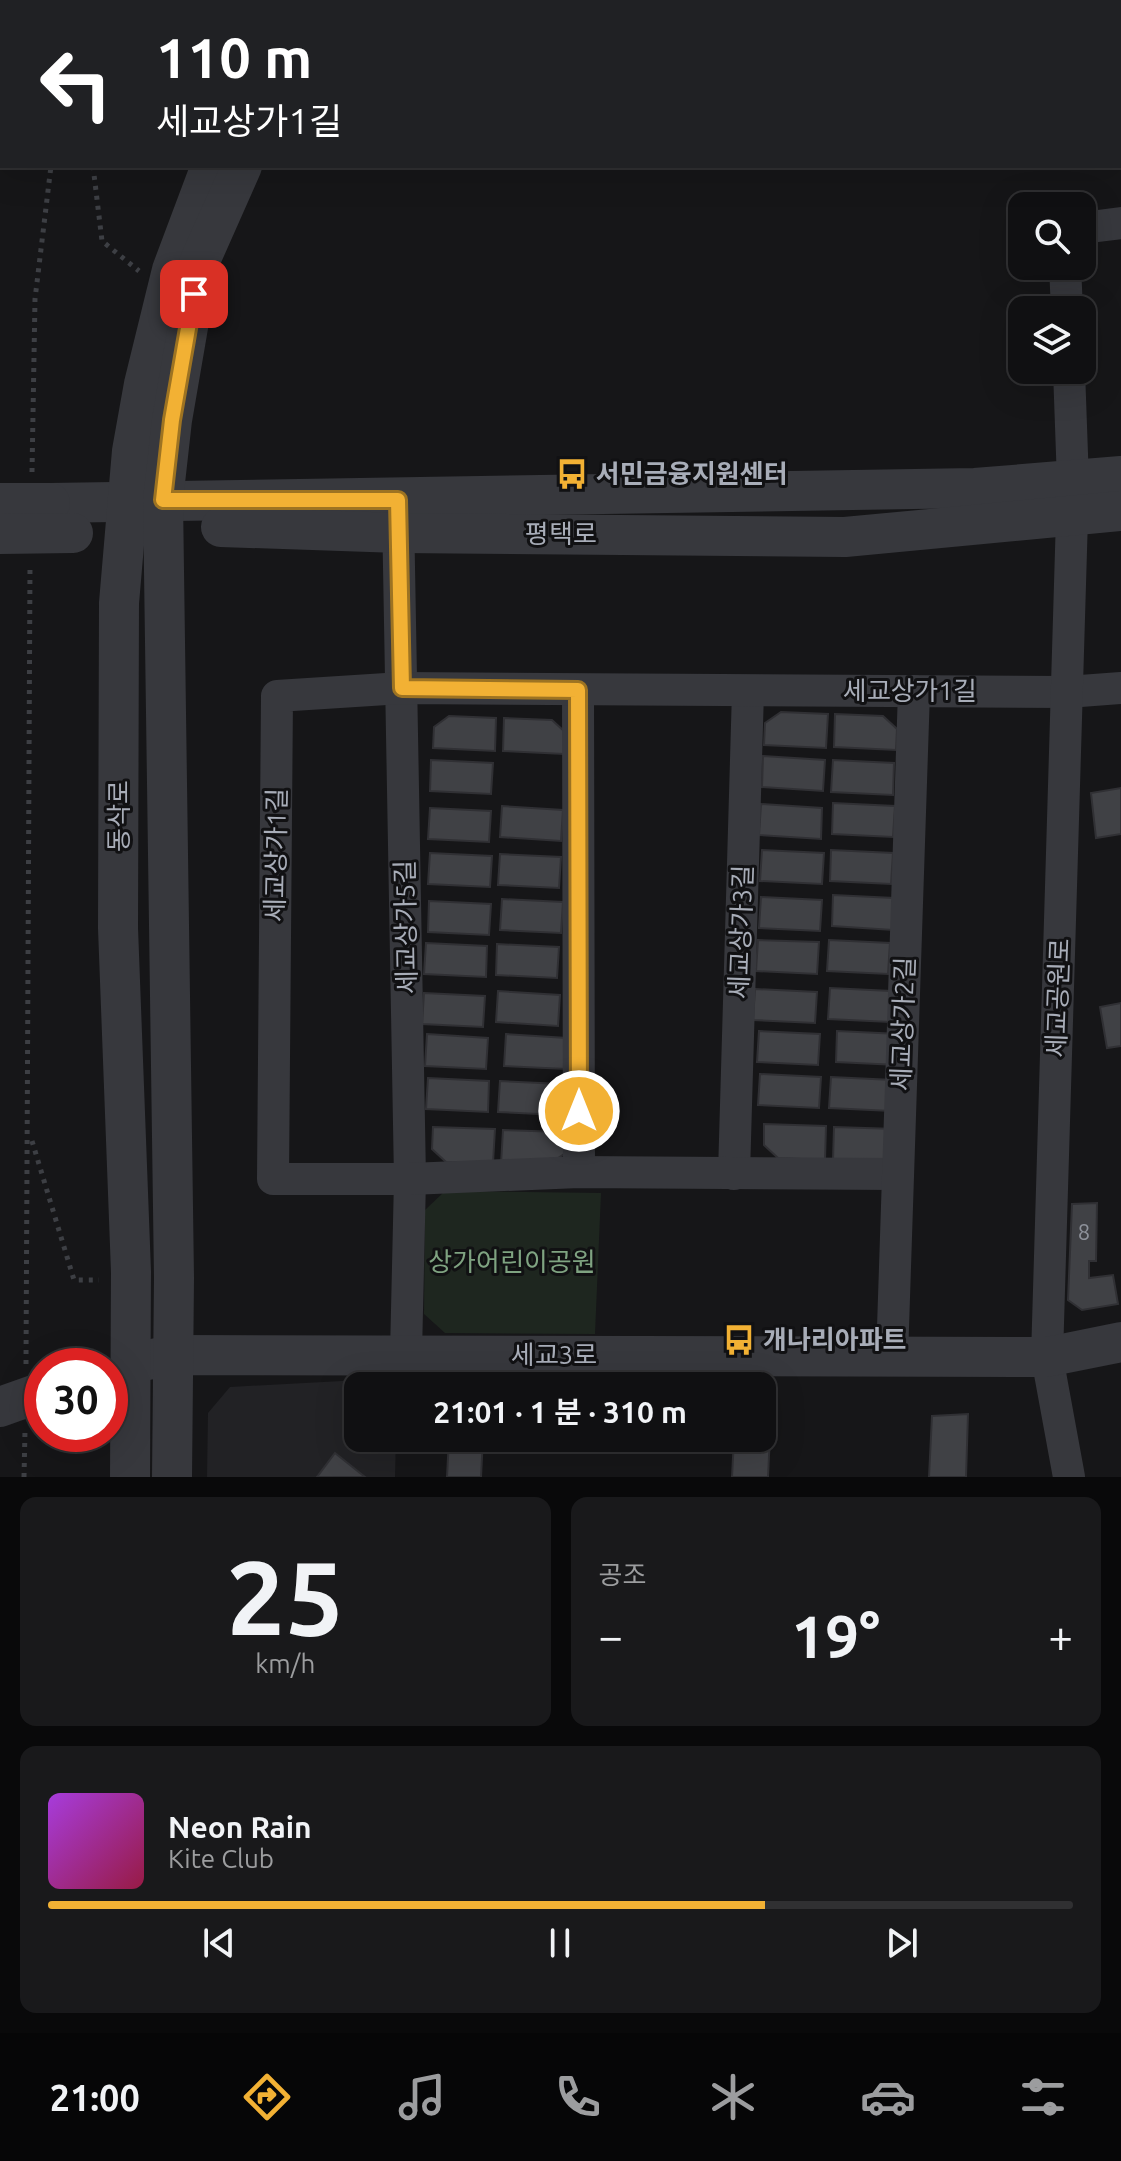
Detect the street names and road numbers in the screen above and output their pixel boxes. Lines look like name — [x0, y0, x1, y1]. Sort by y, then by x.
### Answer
street label: 평택로 — [525, 519, 597, 548]
street label: 세교상가1길 — [843, 676, 977, 705]
street label: 동삭로 — [104, 780, 133, 852]
street label: 세교상가1길 — [260, 788, 291, 922]
street label: 세교상가5길 — [390, 860, 421, 994]
street label: 세교상가3길 — [724, 864, 757, 1000]
street label: 세교공원로 — [1041, 938, 1074, 1058]
street label: 세교상가2길 — [886, 956, 919, 1092]
street label: 세교3로 — [511, 1340, 597, 1369]

